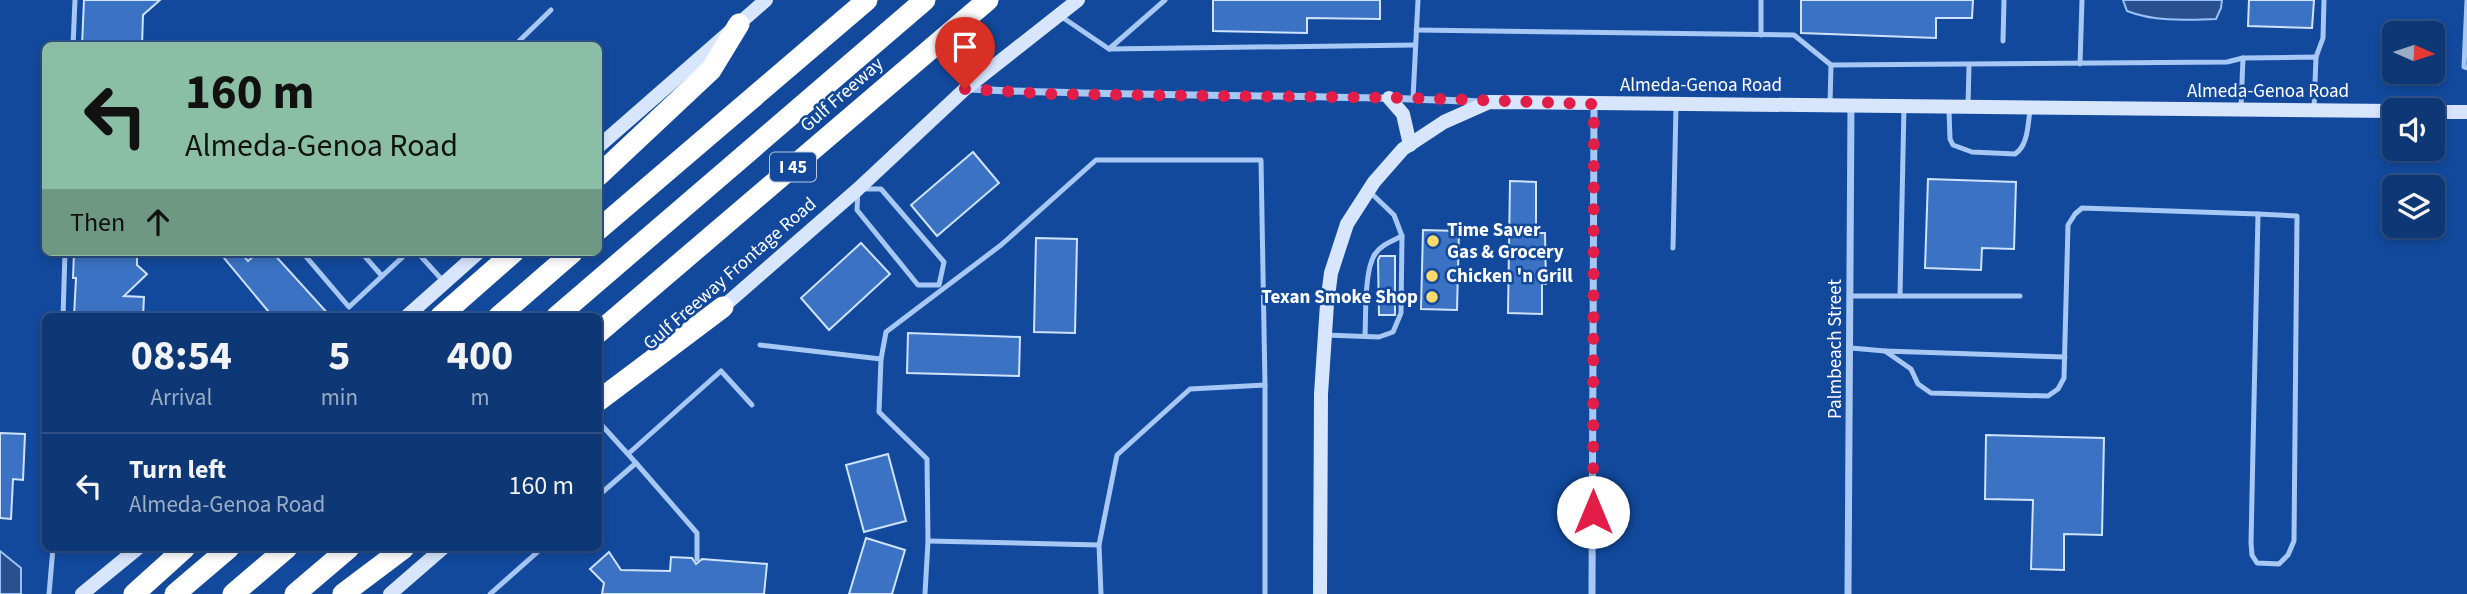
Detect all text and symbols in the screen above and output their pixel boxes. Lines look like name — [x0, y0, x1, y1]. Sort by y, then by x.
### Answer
pin — [935, 17, 995, 89]
north arrow — [2382, 21, 2445, 84]
map controls — [2382, 21, 2445, 238]
icon: arrive — [946, 28, 984, 66]
street label: Gulf Freeway — [794, 51, 890, 139]
text: 160 m — [185, 58, 314, 128]
icon: left — [70, 70, 161, 161]
street label: Almeda-Genoa Road — [1620, 72, 1782, 99]
street label: Almeda-Genoa Road — [2187, 78, 2349, 105]
button: sound — [2382, 98, 2445, 161]
text: Almeda-Genoa Road — [185, 123, 458, 169]
road number: I 45 — [770, 152, 816, 182]
button: layers — [2382, 175, 2445, 238]
street label: Gulf Freeway Frontage Road — [638, 191, 822, 357]
icon: ahead — [139, 203, 177, 241]
text: Then — [70, 204, 125, 241]
place label: Time Saver Gas & Grocery — [1447, 217, 1564, 266]
marker: Time Saver Gas & Grocery — [1425, 233, 1441, 249]
place label: Chicken 'n Grill — [1446, 263, 1573, 290]
marker: Chicken 'n Grill — [1424, 268, 1440, 284]
street label: Palmbeach Street — [1822, 279, 1849, 419]
place label: Texan Smoke Shop — [1261, 284, 1418, 311]
marker: Texan Smoke Shop — [1424, 289, 1440, 305]
text: 08:54 — [131, 326, 232, 386]
text: 5 — [328, 326, 350, 386]
text: 400 — [447, 326, 513, 386]
text: Arrival — [150, 381, 212, 414]
text: min — [321, 381, 358, 414]
text: m — [470, 381, 490, 414]
text: Turn left — [129, 451, 226, 488]
icon: left — [70, 467, 108, 505]
text: 160 m — [508, 467, 574, 504]
position arrow — [1556, 475, 1630, 549]
text: Almeda-Genoa Road — [129, 488, 325, 521]

